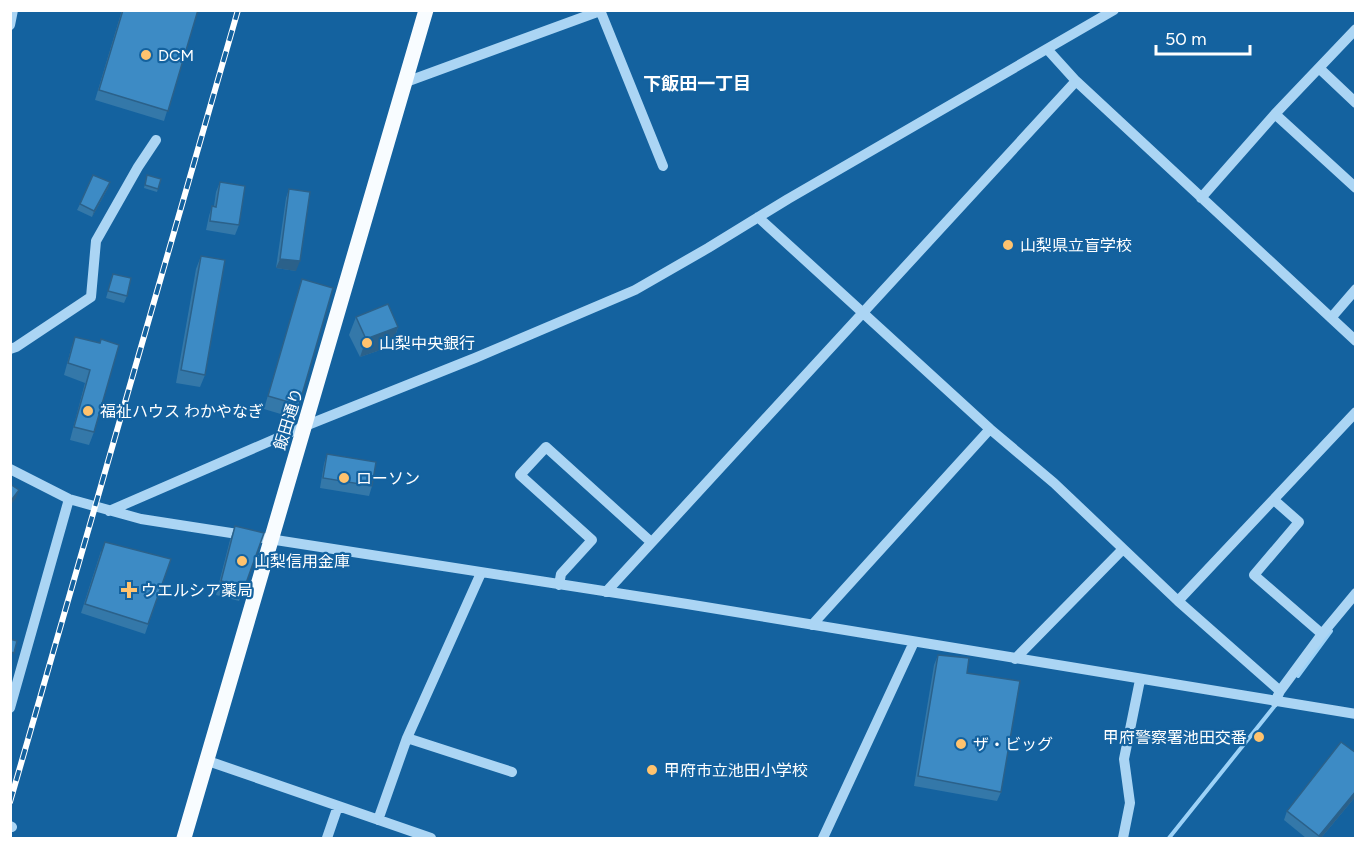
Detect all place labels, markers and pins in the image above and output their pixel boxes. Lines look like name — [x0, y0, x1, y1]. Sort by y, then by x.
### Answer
place label: DCM — [158, 46, 194, 65]
marker: DCM — [139, 48, 153, 62]
place label: 山梨県立盲学校 — [1020, 236, 1132, 255]
marker: 山梨県立盲学校 — [1001, 238, 1015, 252]
place label: 山梨中央銀行 — [379, 334, 475, 353]
marker: 山梨中央銀行 — [360, 336, 374, 350]
place label: 福祉ハウス わかやなぎ — [100, 402, 264, 421]
marker: 福祉ハウス わかやなぎ — [81, 404, 95, 418]
place label: ローソン — [356, 469, 420, 488]
marker: ローソン — [337, 471, 351, 485]
place label: 山梨信用金庫 — [254, 552, 350, 571]
marker: 山梨信用金庫 — [235, 554, 249, 568]
place label: ウエルシア薬局 — [141, 581, 253, 600]
marker: ウエルシア薬局 — [122, 583, 136, 597]
place label: 甲府警察署池田交番 — [1103, 728, 1247, 747]
marker: 甲府警察署池田交番 — [1252, 730, 1266, 744]
place label: ザ・ビッグ — [973, 735, 1053, 754]
marker: ザ・ビッグ — [954, 737, 968, 751]
place label: 甲府市立池田小学校 — [664, 761, 808, 780]
marker: 甲府市立池田小学校 — [645, 763, 659, 777]

